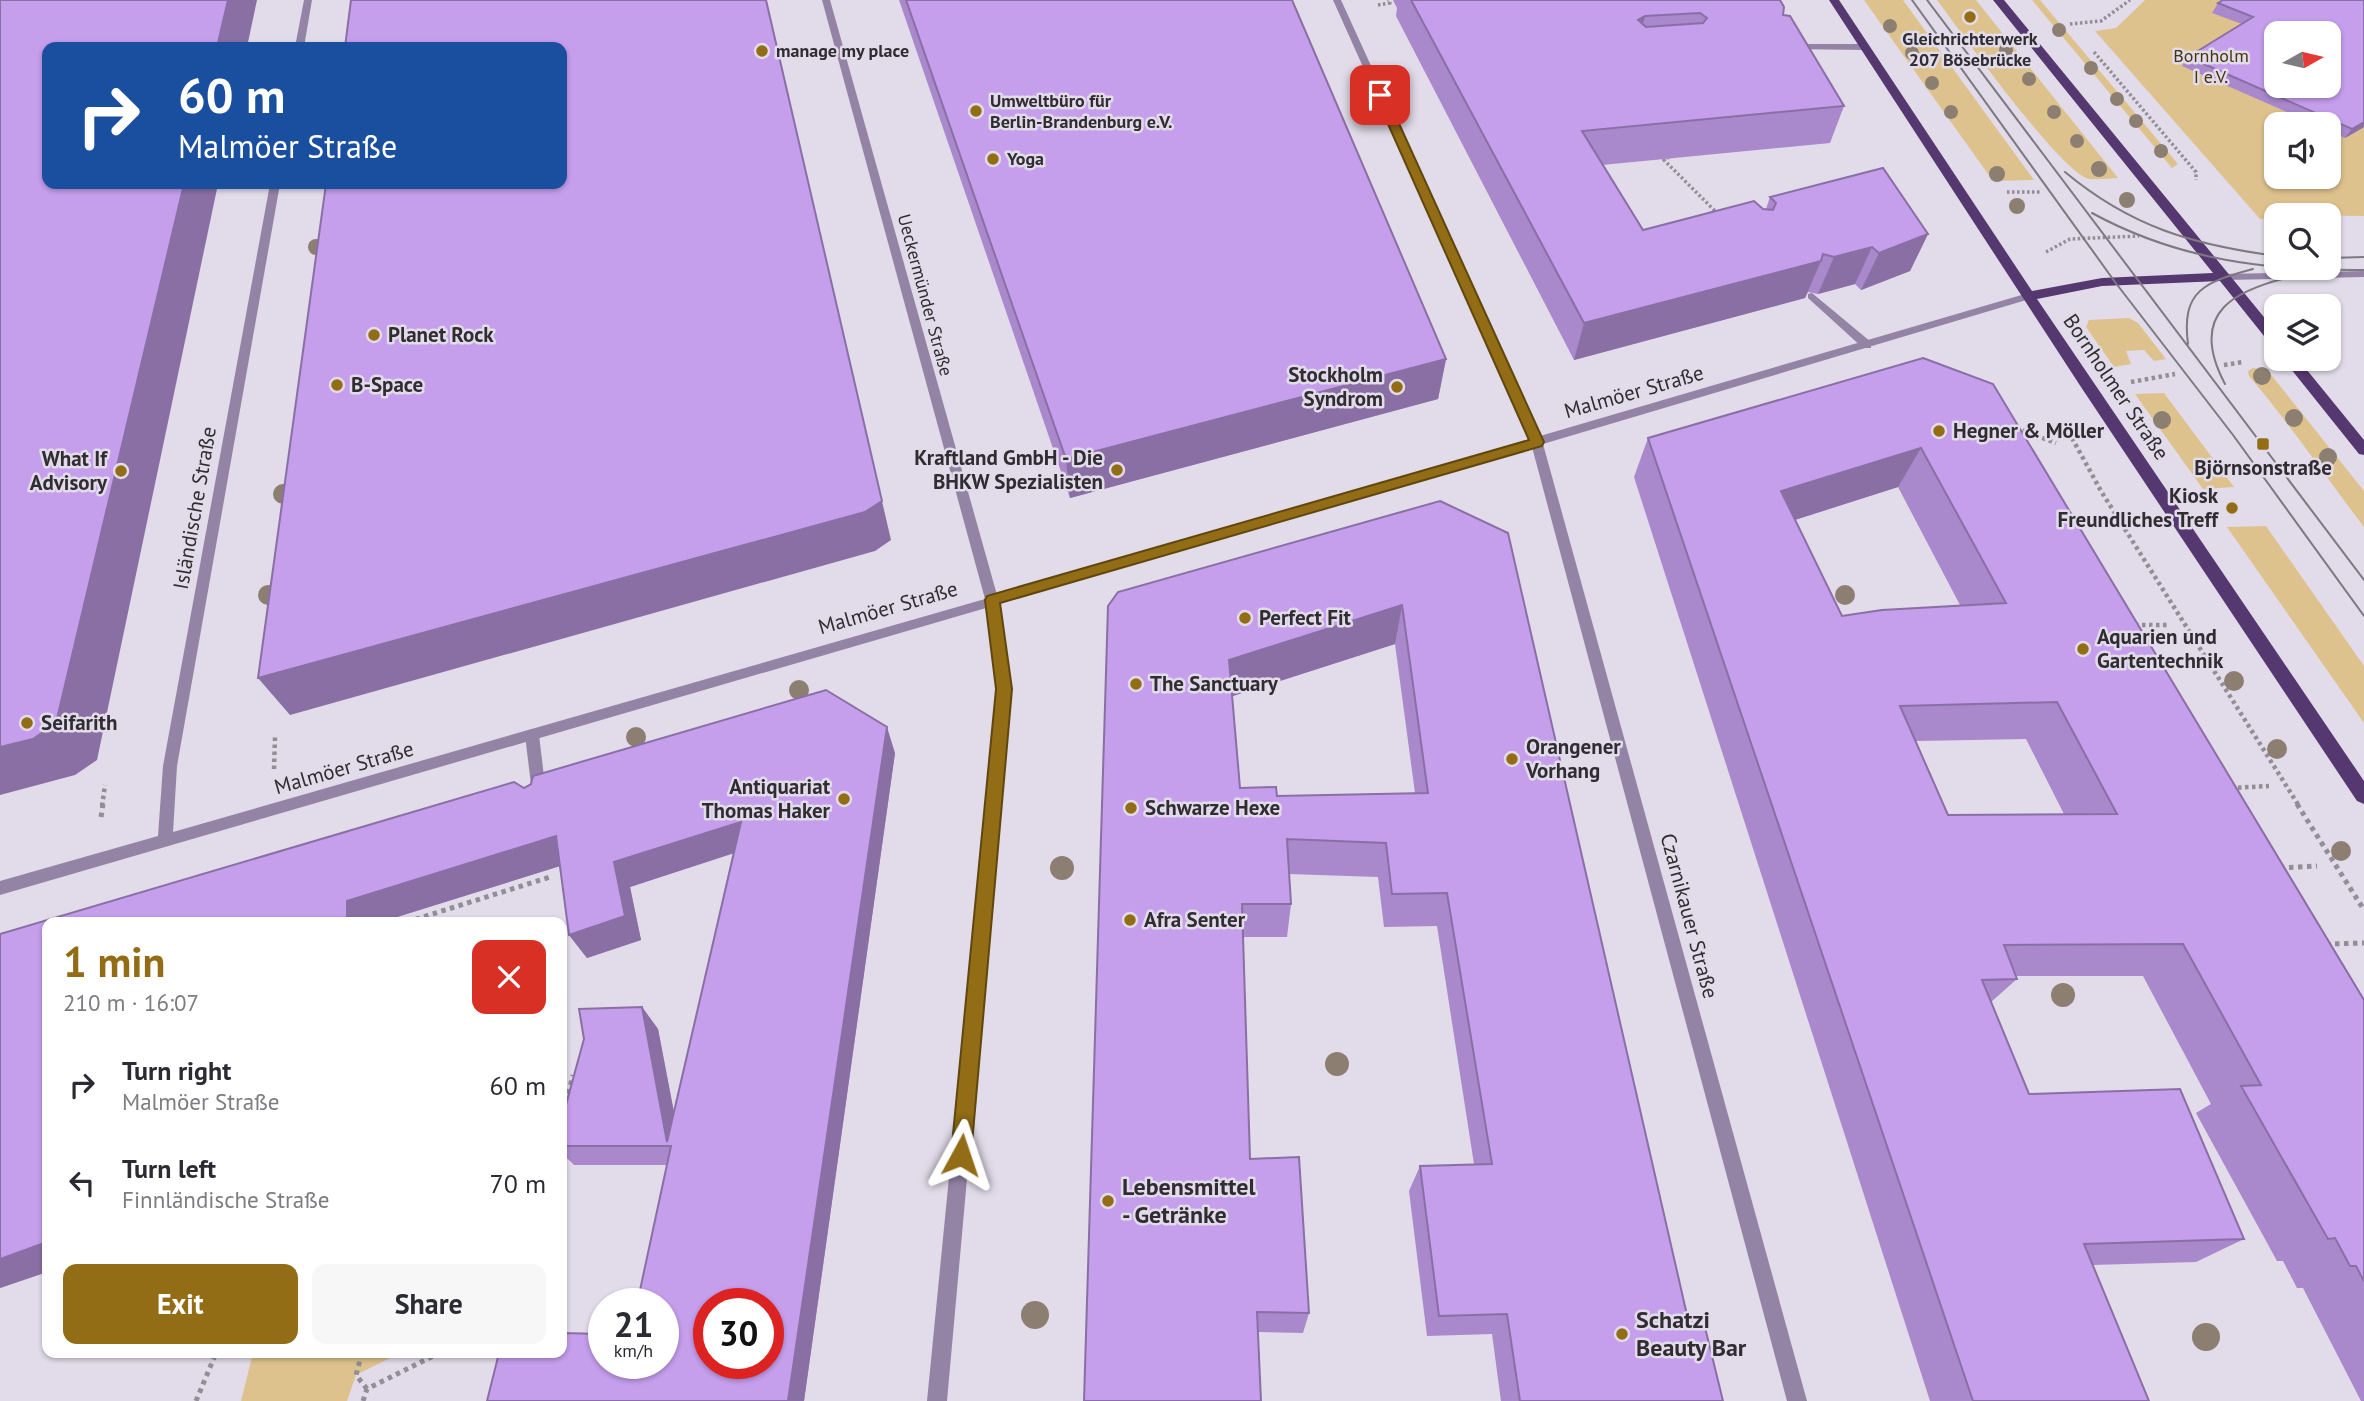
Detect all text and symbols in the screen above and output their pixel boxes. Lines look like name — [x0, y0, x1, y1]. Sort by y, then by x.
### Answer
marker: Gleichrichterwerk 207 Bösebrücke — [1962, 9, 1978, 25]
north arrow — [2264, 21, 2342, 98]
map controls — [2264, 21, 2341, 371]
place label: Gleichrichterwerk 207 Bösebrücke — [1902, 27, 2038, 71]
place label: manage my place — [776, 39, 909, 62]
marker: manage my place — [754, 43, 770, 59]
park label: Bornholm I e.V. — [2173, 44, 2249, 88]
text: 60 m — [178, 63, 285, 127]
pin — [1350, 65, 1410, 125]
icon: right — [63, 70, 154, 161]
icon: arrive — [1361, 76, 1399, 114]
place label: Umweltbüro für Berlin-Brandenburg e.V. — [990, 89, 1172, 133]
marker: Umweltbüro für Berlin-Brandenburg e.V. — [968, 103, 984, 119]
button: sound — [2264, 112, 2341, 189]
text: Malmöer Straße — [178, 125, 397, 167]
place label: Yoga — [1006, 147, 1044, 170]
marker: Yoga — [985, 151, 1001, 167]
button: search — [2264, 203, 2341, 280]
street label: Ueckermünder Straße — [893, 211, 958, 378]
button: layers — [2264, 294, 2341, 371]
street label: Bornholmer Straße — [2058, 309, 2175, 465]
place label: Planet Rock — [388, 321, 494, 348]
marker: Planet Rock — [366, 327, 382, 343]
street label: Malmöer Straße — [1561, 359, 1707, 424]
place label: Stockholm Syndrom — [1288, 361, 1383, 412]
place label: B-Space — [351, 371, 423, 398]
marker: B-Space — [329, 377, 345, 393]
marker: Stockholm Syndrom — [1389, 379, 1405, 395]
place label: Hegner & Möller — [1953, 417, 2105, 444]
marker: Hegner & Möller — [1931, 423, 1947, 439]
street label: Isländische Straße — [167, 424, 222, 591]
marker: Björnsonstraße — [2255, 436, 2271, 452]
place label: Kraftland GmbH - Die BHKW Spezialisten — [914, 444, 1103, 495]
place label: What If Advisory — [30, 445, 108, 496]
place label: Björnsonstraße — [2194, 454, 2332, 481]
marker: Kraftland GmbH - Die BHKW Spezialisten — [1109, 462, 1125, 478]
marker: What If Advisory — [113, 463, 129, 479]
place label: Kiosk Freundliches Treff — [2058, 482, 2219, 533]
marker: Kiosk Freundliches Treff — [2224, 500, 2240, 516]
street label: Malmöer Straße — [815, 575, 961, 640]
place label: Perfect Fit — [1259, 604, 1352, 631]
marker: Perfect Fit — [1237, 610, 1253, 626]
place label: Aquarien und Gartentechnik — [2097, 623, 2224, 674]
marker: Aquarien und Gartentechnik — [2075, 641, 2091, 657]
place label: The Sanctuary — [1150, 670, 1279, 697]
marker: The Sanctuary — [1128, 676, 1144, 692]
place label: Seifarith — [41, 709, 117, 736]
marker: Seifarith — [19, 715, 35, 731]
place label: Orangener Vorhang — [1525, 733, 1621, 784]
street label: Malmöer Straße — [271, 735, 417, 800]
marker: Orangener Vorhang — [1504, 751, 1520, 767]
place label: Antiquariat Thomas Haker — [702, 773, 831, 824]
marker: Antiquariat Thomas Haker — [836, 791, 852, 807]
place label: Schwarze Hexe — [1145, 794, 1280, 821]
marker: Schwarze Hexe — [1123, 800, 1139, 816]
street label: Czarnikauer Straße — [1654, 830, 1724, 1001]
place label: Afra Senter — [1144, 906, 1246, 933]
marker: Afra Senter — [1122, 912, 1138, 928]
text: 1 min — [63, 934, 165, 989]
button: close — [472, 940, 546, 1014]
text: 210 m · 16:07 — [63, 988, 199, 1017]
text: Turn right — [122, 1054, 231, 1087]
icon: right — [63, 1066, 101, 1104]
text: 60 m — [490, 1069, 546, 1102]
text: Malmöer Straße — [122, 1087, 280, 1116]
position arrow — [924, 1118, 998, 1192]
text: Turn left — [122, 1152, 216, 1185]
icon: left — [63, 1164, 101, 1202]
text: 70 m — [490, 1167, 546, 1200]
place label: Lebensmittel - Getränke — [1122, 1171, 1256, 1230]
text: Finnländische Straße — [122, 1185, 329, 1214]
marker: Lebensmittel - Getränke — [1100, 1193, 1116, 1209]
button: Exit — [63, 1264, 298, 1344]
button: Share — [312, 1264, 546, 1344]
speed limit sign: 30 — [693, 1288, 784, 1379]
text: 21 — [614, 1301, 653, 1347]
place label: Schatzi Beauty Bar — [1636, 1304, 1747, 1363]
marker: Schatzi Beauty Bar — [1614, 1326, 1630, 1342]
text: km/h — [614, 1339, 653, 1362]

